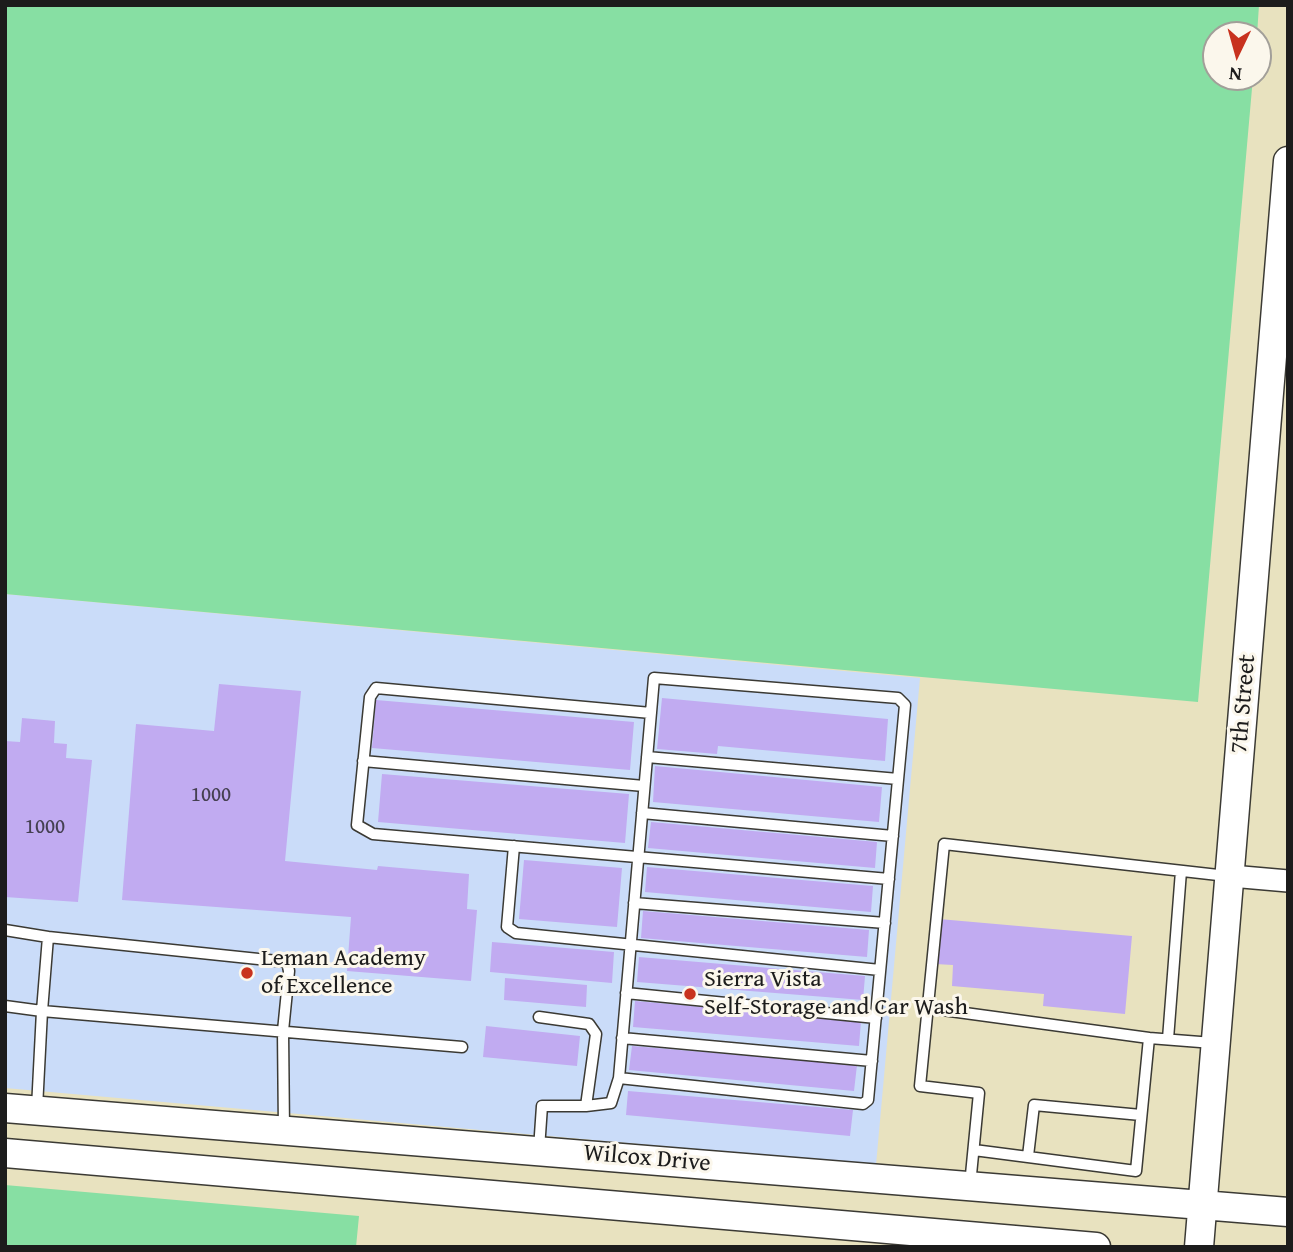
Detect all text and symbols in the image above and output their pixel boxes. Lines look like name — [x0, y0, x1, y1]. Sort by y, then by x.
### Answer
north arrow — [1202, 21, 1272, 91]
text: N — [1228, 60, 1243, 89]
street label: 7th Street — [1225, 653, 1263, 755]
house number: 1000 — [191, 783, 231, 809]
house number: 1000 — [25, 815, 65, 841]
place label: Leman Academy of Excellence — [261, 945, 426, 1001]
marker: Leman Academy of Excellence — [239, 965, 255, 981]
place label: Sierra Vista Self-Storage and Car Wash — [704, 966, 968, 1022]
marker: Sierra Vista Self-Storage and Car Wash — [682, 986, 698, 1002]
street label: Wilcox Drive — [582, 1139, 712, 1179]

